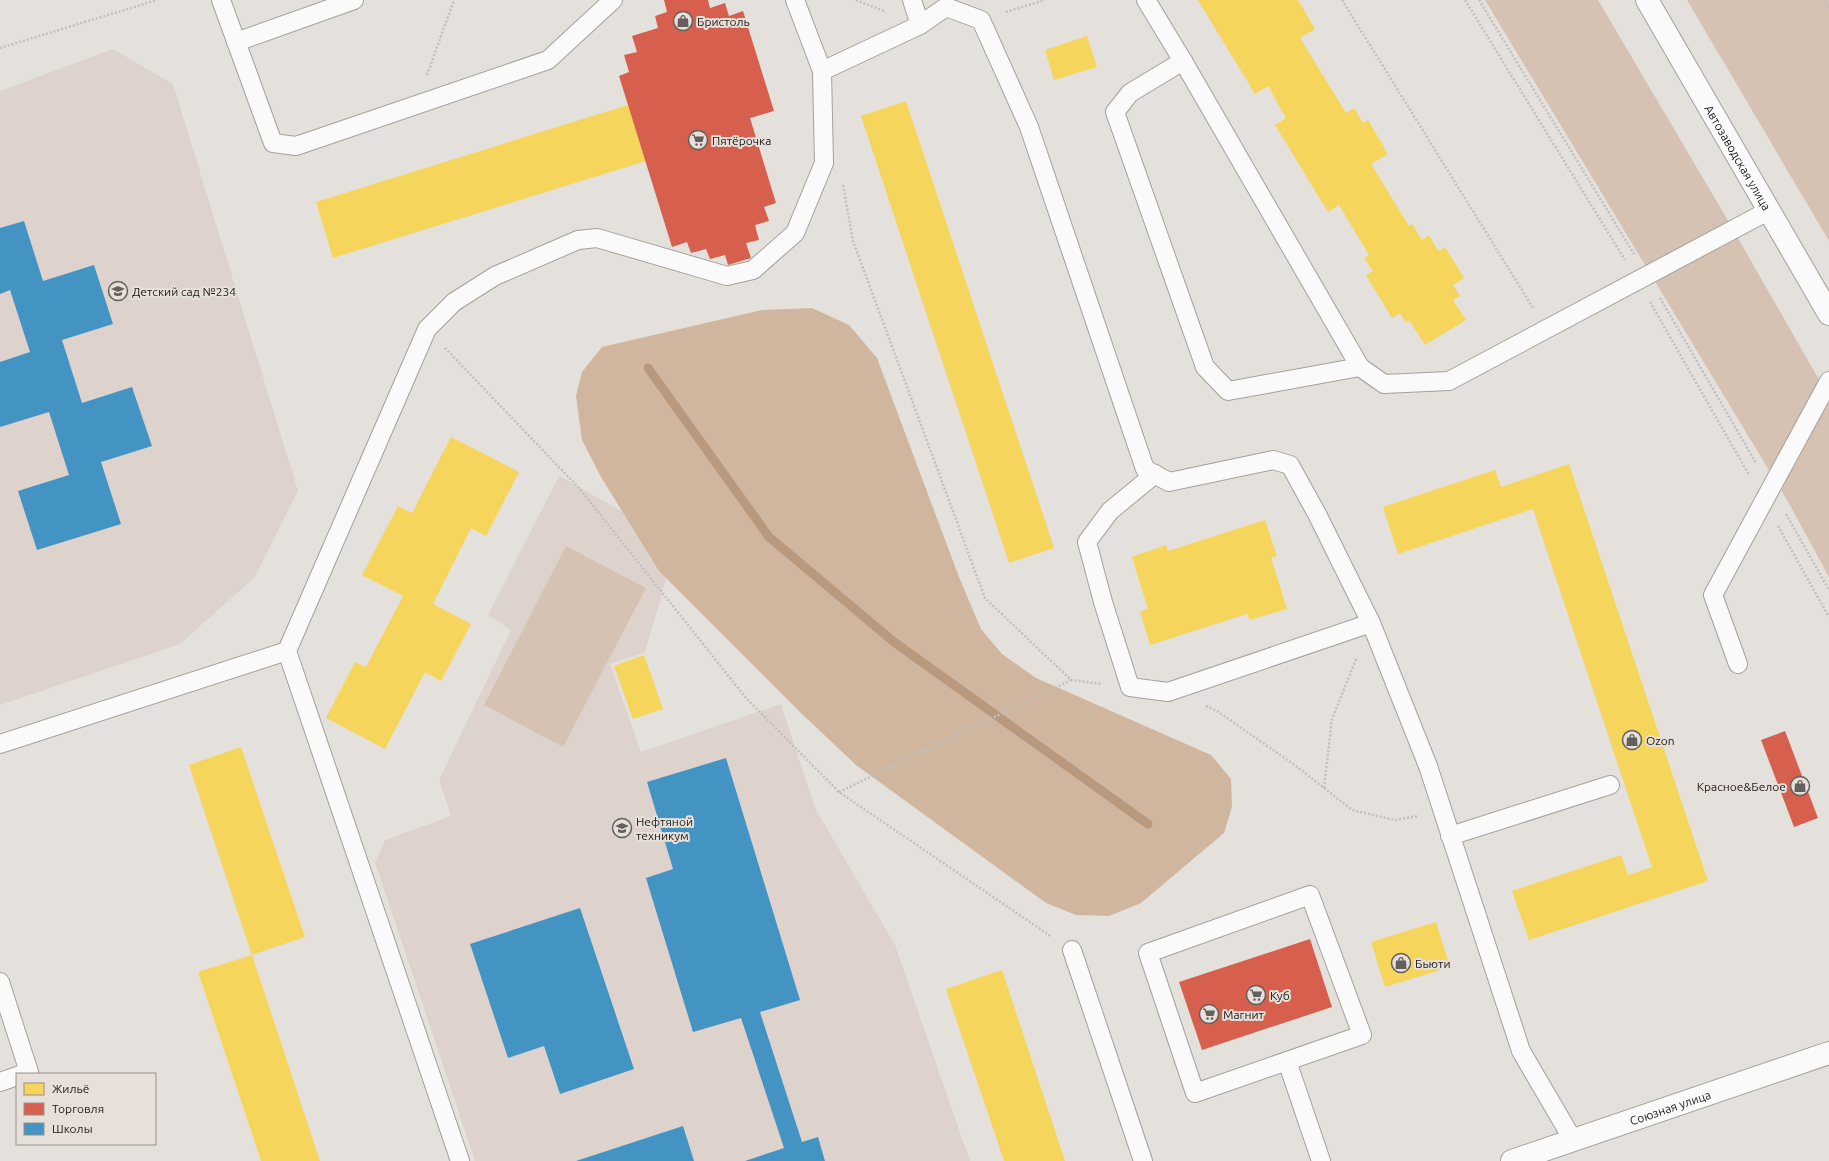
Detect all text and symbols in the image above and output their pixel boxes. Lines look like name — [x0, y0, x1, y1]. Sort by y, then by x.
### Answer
shop icon: Бристоль — [672, 10, 694, 32]
place label: Бристоль — [697, 15, 750, 28]
street label: Автозаводская улица — [1703, 103, 1774, 212]
supermarket icon: Пятёрочка — [687, 129, 709, 151]
place label: Пятёрочка — [712, 134, 771, 147]
school or university icon: Детский сад №234 — [107, 280, 129, 302]
place label: Детский сад №234 — [132, 285, 236, 298]
shop icon: Ozon — [1621, 729, 1643, 751]
place label: Ozon — [1646, 734, 1675, 747]
shop icon: Красное&Белое — [1789, 775, 1811, 797]
place label: Красное&Белое — [1697, 780, 1786, 793]
place label: Нефтяной техникум — [636, 815, 693, 842]
school or university icon: Нефтяной техникум — [611, 817, 633, 839]
shop icon: Бьюти — [1390, 952, 1412, 974]
place label: Бьюти — [1415, 957, 1451, 970]
supermarket icon: Куб — [1245, 984, 1267, 1006]
place label: Куб — [1270, 989, 1290, 1002]
supermarket icon: Магнит — [1198, 1003, 1220, 1025]
place label: Магнит — [1223, 1008, 1265, 1021]
legend — [16, 1073, 156, 1145]
text: Жильё — [52, 1082, 89, 1095]
street label: Союзная улица — [1628, 1087, 1712, 1127]
text: Торговля — [52, 1102, 104, 1115]
text: Школы — [52, 1122, 93, 1135]

